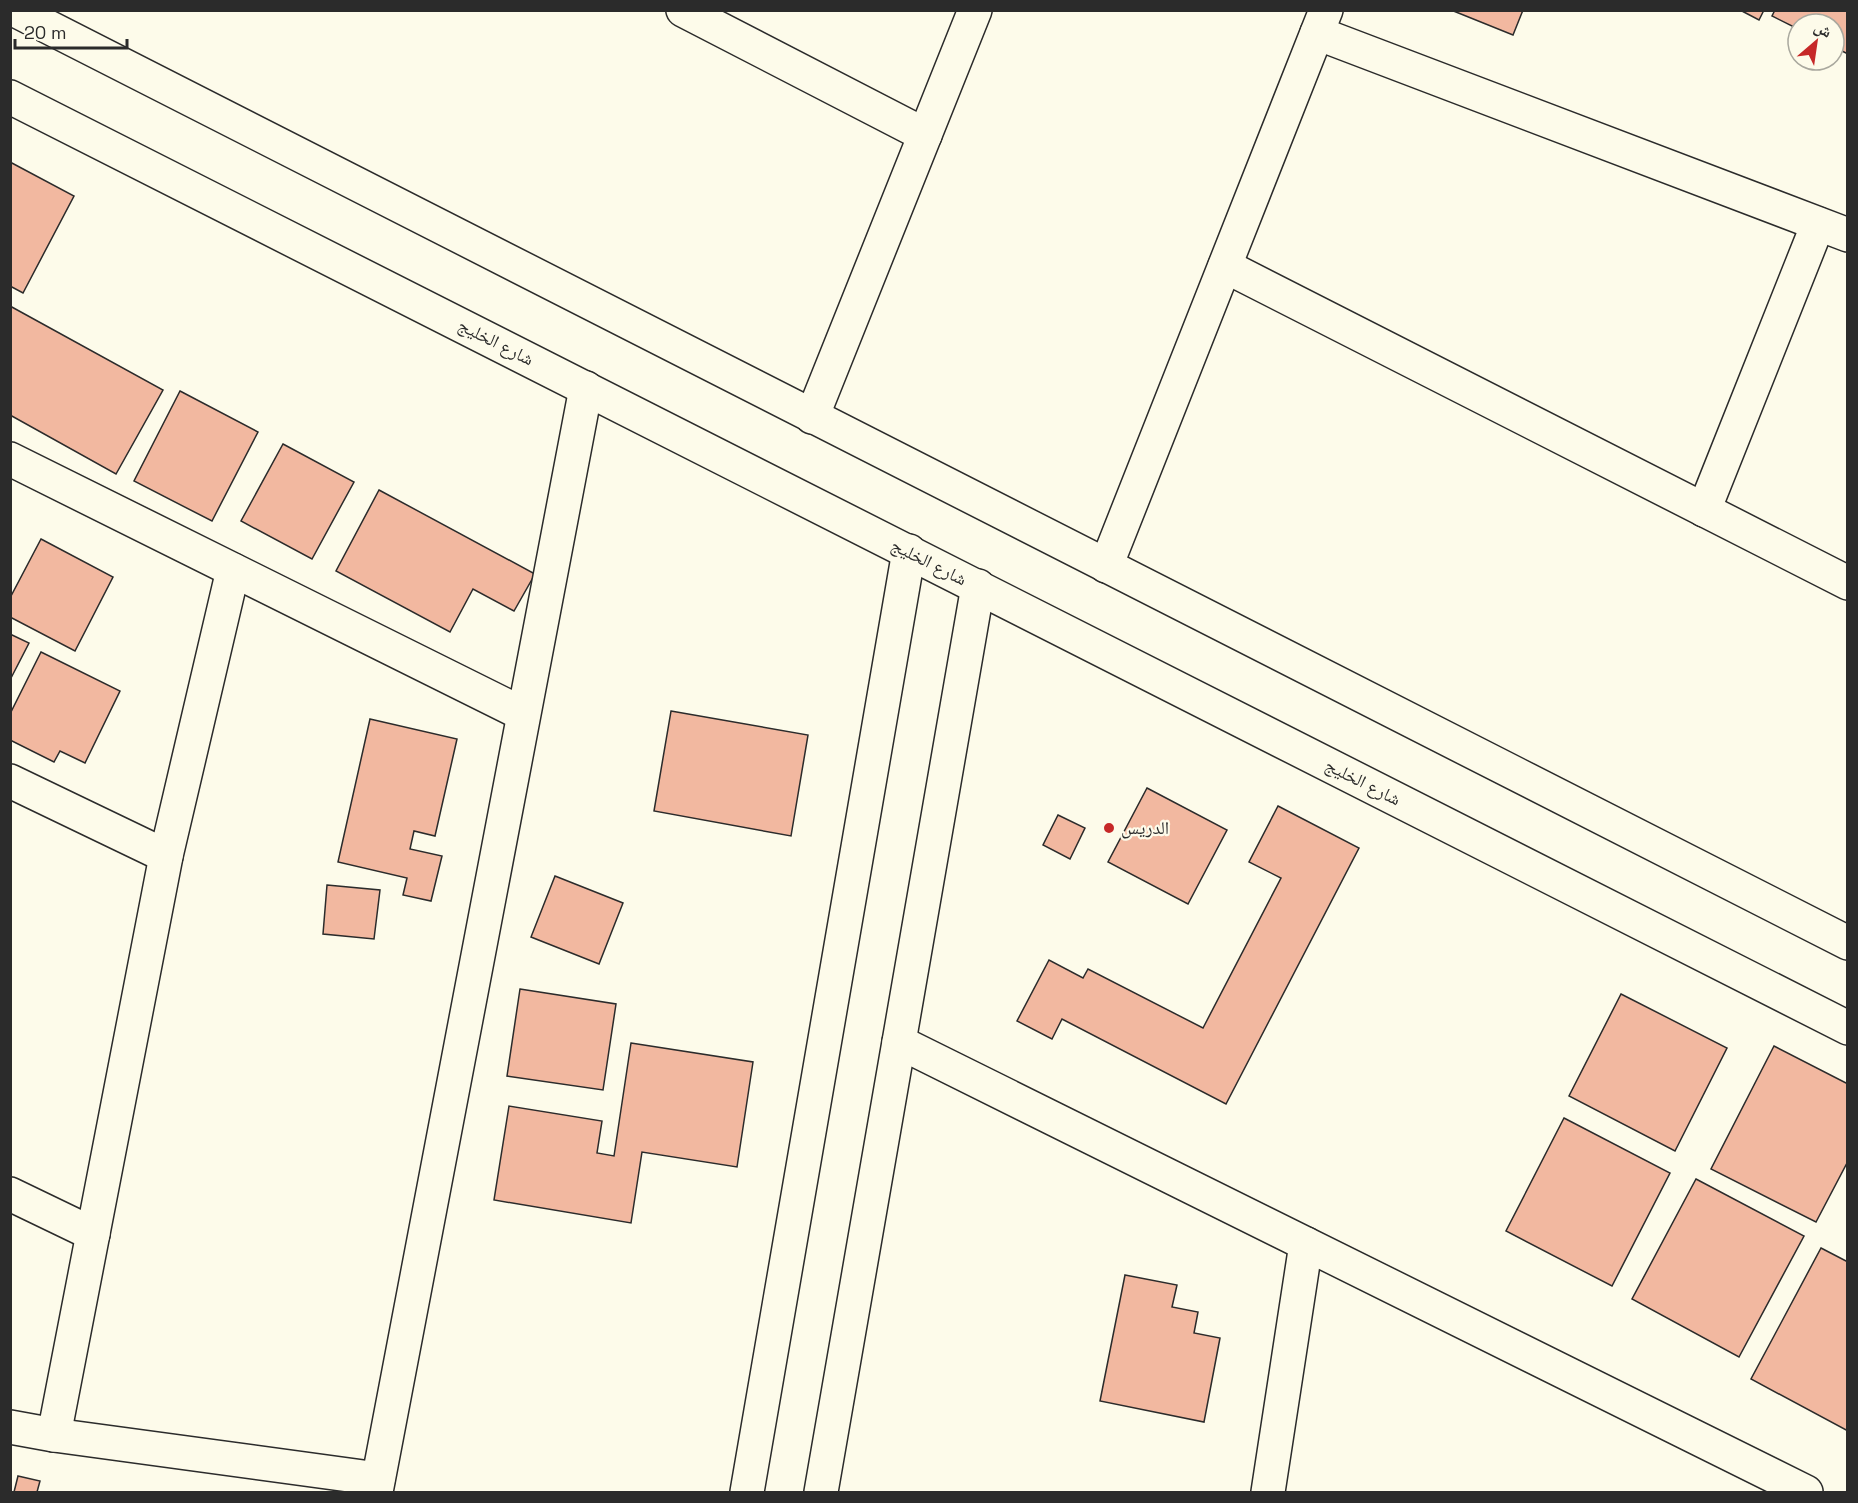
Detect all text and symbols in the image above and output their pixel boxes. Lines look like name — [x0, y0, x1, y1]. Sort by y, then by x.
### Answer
scale bar — [15, 12, 128, 50]
north arrow — [1786, 12, 1846, 72]
text: ش — [1811, 16, 1836, 43]
text: 20 m — [24, 21, 67, 44]
street label: شارع الخليج — [454, 313, 538, 371]
street label: شارع الخليج — [887, 533, 971, 591]
street label: شارع الخليج — [1321, 753, 1405, 811]
place label: الدريس — [1121, 816, 1169, 839]
marker: الدريس — [1102, 821, 1116, 835]

